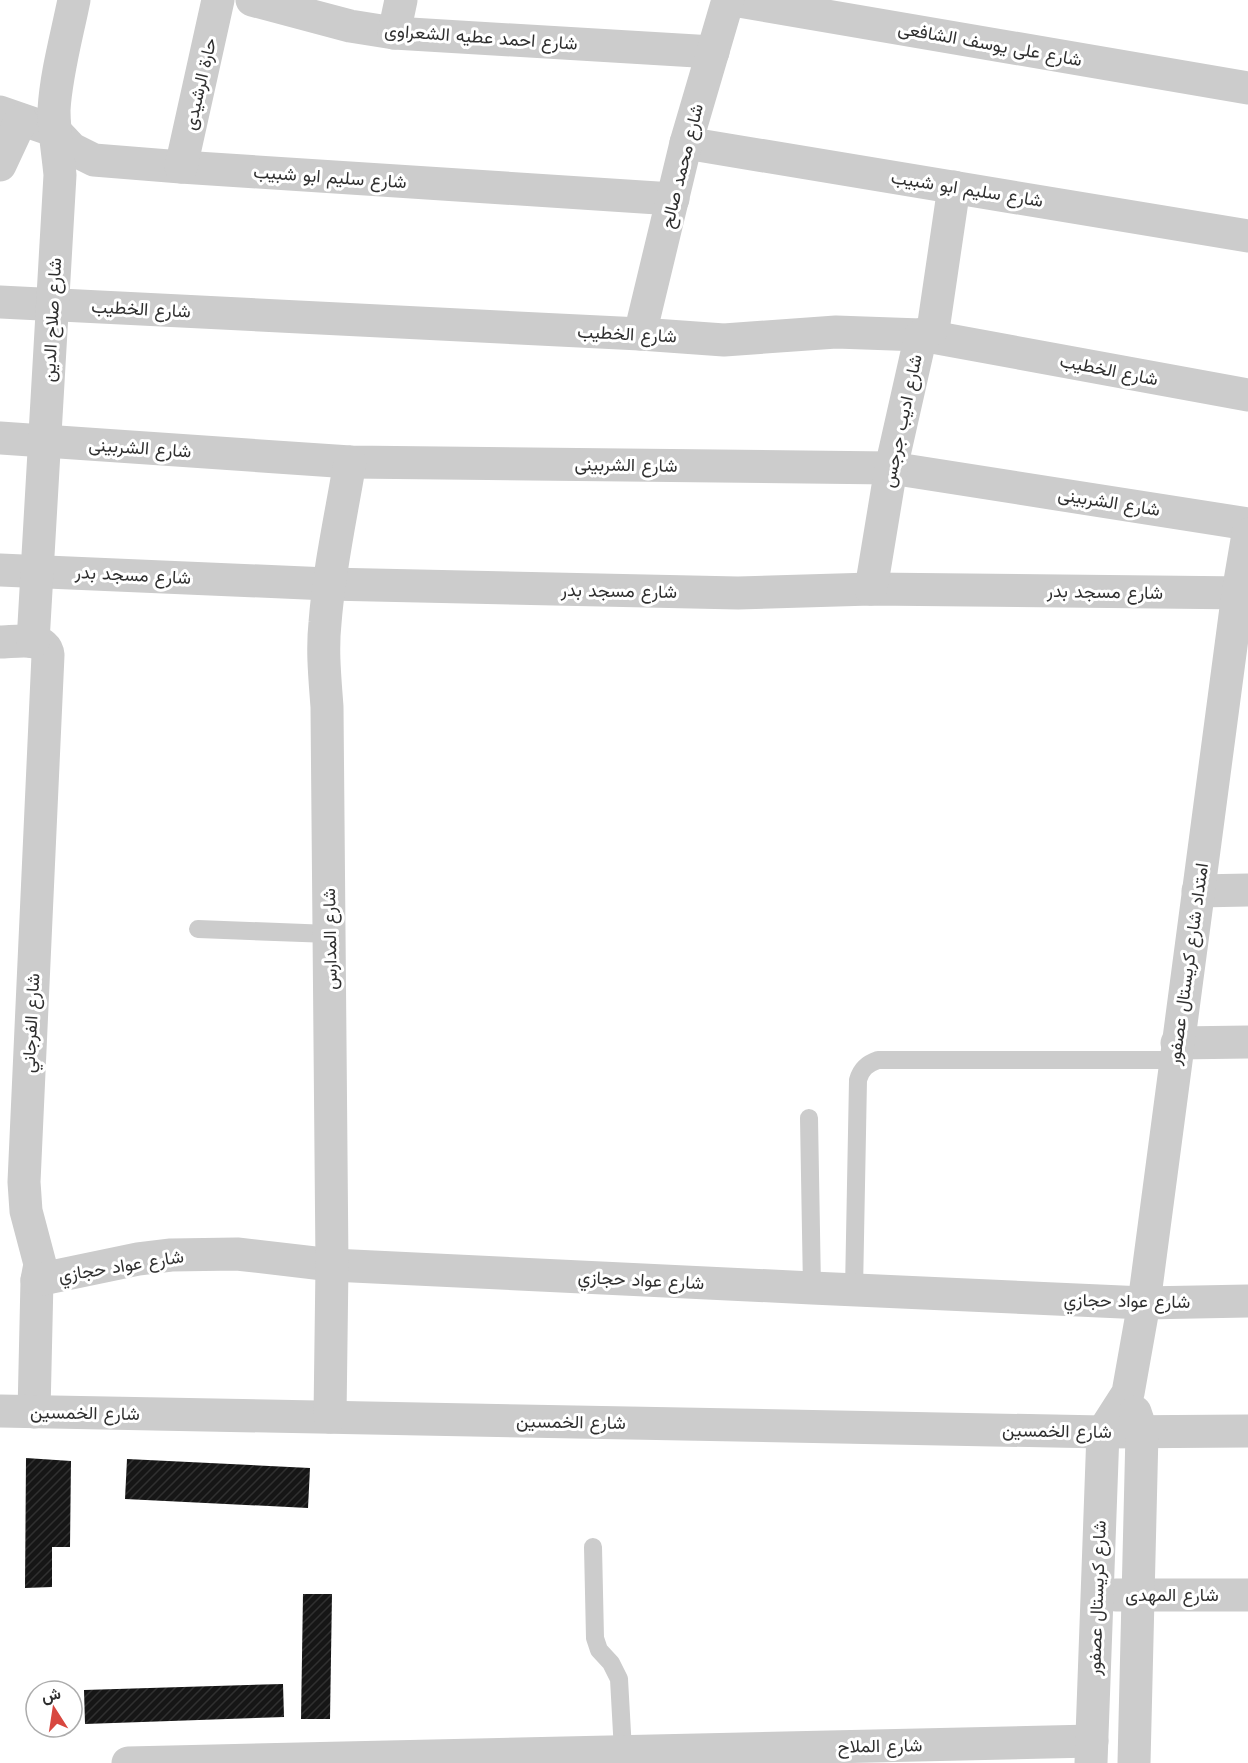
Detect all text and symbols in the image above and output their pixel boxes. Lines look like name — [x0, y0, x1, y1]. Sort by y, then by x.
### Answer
street label: شارع على يوسف الشافعى — [896, 17, 1084, 72]
street label: شارع احمد عطيه الشعراوى — [384, 19, 578, 56]
street label: حارة الرشيدى — [179, 36, 221, 132]
street label: شارع محمد صالح — [656, 101, 709, 231]
street label: شارع سليم ابو شبيب — [253, 161, 407, 194]
street label: شارع سليم ابو شبيب — [889, 166, 1045, 213]
street label: شارع صلاح الدين — [38, 257, 67, 383]
street label: شارع الخطيب — [91, 295, 191, 324]
street label: شارع الخطيب — [577, 320, 677, 349]
street label: شارع الخطيب — [1058, 350, 1160, 391]
street label: شارع اديب جرجس — [877, 352, 928, 490]
street label: شارع الشربينى — [88, 433, 192, 464]
street label: شارع الشربينى — [574, 453, 678, 478]
street label: شارع الشربينى — [1056, 483, 1162, 522]
street label: شارع مسجد بدر — [73, 561, 192, 590]
street label: شارع مسجد بدر — [560, 579, 677, 604]
street label: شارع مسجد بدر — [1046, 580, 1163, 605]
street label: امتداد شارع كريستال عصفور — [1163, 861, 1214, 1068]
street label: شارع المدارس — [318, 888, 343, 990]
street label: شارع الفرجاني — [17, 973, 49, 1074]
street label: شارع عواد حجازي — [57, 1245, 186, 1291]
street label: شارع عواد حجازي — [577, 1266, 705, 1298]
street label: شارع عواد حجازي — [1063, 1289, 1190, 1317]
street label: شارع الخمسين — [30, 1401, 140, 1426]
street label: شارع الخمسين — [516, 1410, 626, 1435]
street label: شارع الخمسين — [1002, 1419, 1112, 1444]
street label: شارع كريستال عصفور — [1083, 1520, 1112, 1677]
street label: شارع المهدى — [1125, 1584, 1219, 1607]
north arrow — [24, 1679, 84, 1739]
text: ش — [40, 1684, 62, 1706]
street label: شارع الملاح — [837, 1734, 923, 1759]

